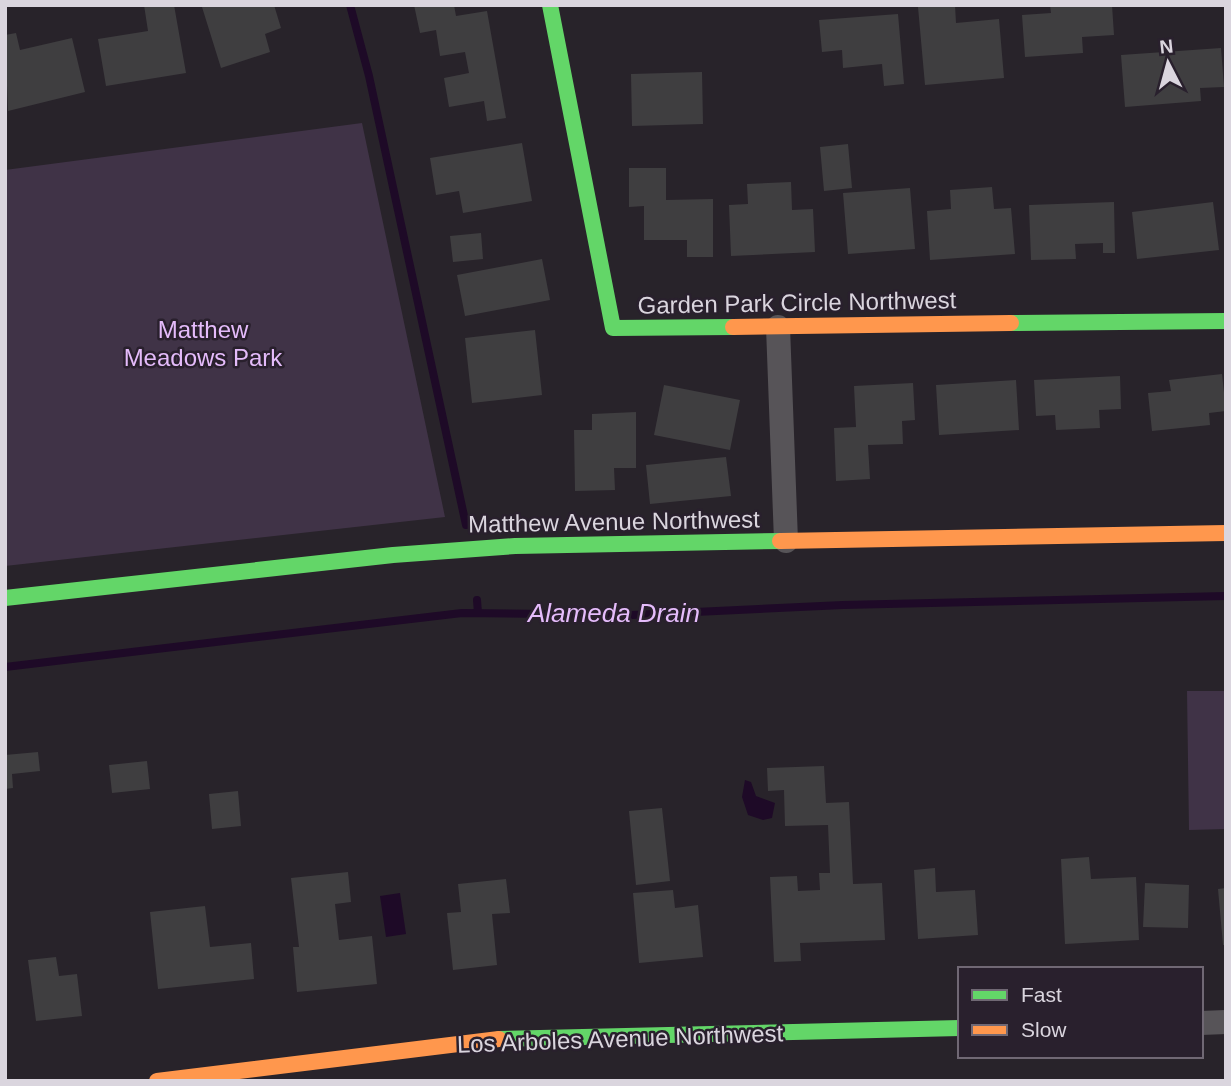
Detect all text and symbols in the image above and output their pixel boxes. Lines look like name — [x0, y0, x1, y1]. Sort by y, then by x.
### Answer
north arrow — [1133, 28, 1203, 98]
text: N — [1158, 35, 1174, 58]
street label: Garden Park Circle Northwest — [637, 286, 957, 319]
park label: Matthew Meadows Park — [124, 316, 283, 371]
street label: Matthew Avenue Northwest — [468, 505, 760, 538]
water label: Alameda Drain — [526, 598, 700, 628]
legend — [958, 967, 1203, 1058]
text: Fast — [1021, 983, 1062, 1006]
text: Slow — [1021, 1018, 1067, 1041]
street label: Los Arboles Avenue Northwest — [456, 1019, 784, 1058]

